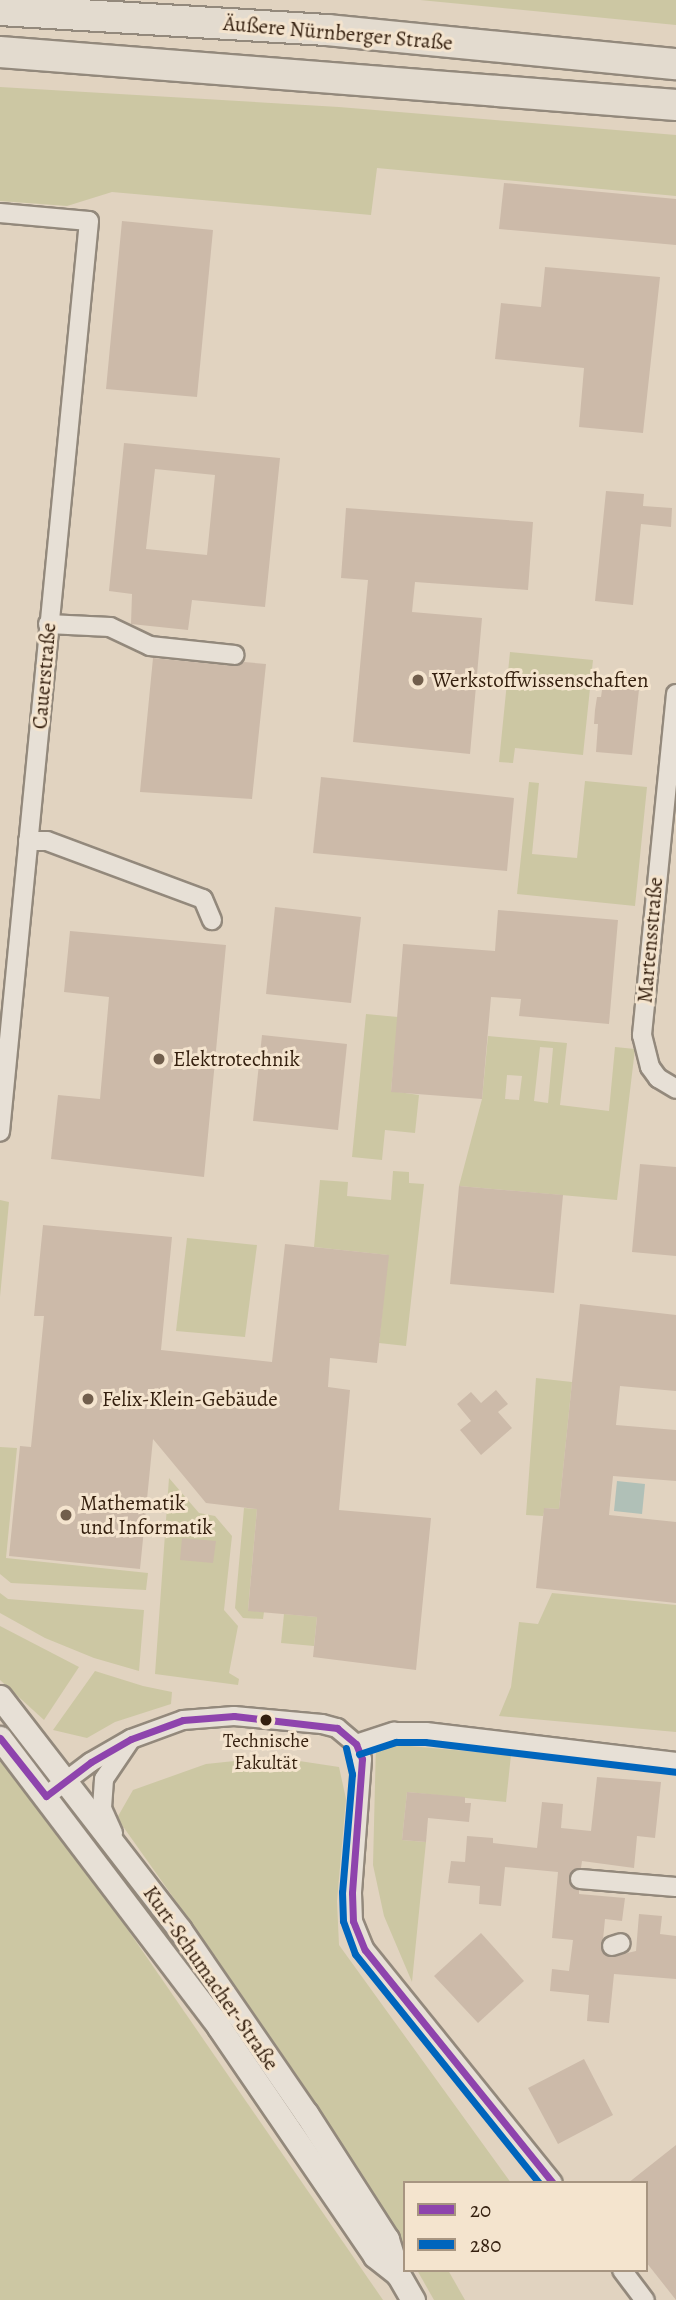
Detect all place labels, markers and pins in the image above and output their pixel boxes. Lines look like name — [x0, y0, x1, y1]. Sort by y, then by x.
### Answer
place label: Werkstoffwissenschaften — [432, 667, 648, 693]
marker: Werkstoffwissenschaften — [410, 672, 426, 688]
place label: Elektrotechnik — [173, 1046, 300, 1072]
marker: Elektrotechnik — [151, 1051, 167, 1067]
place label: Felix-Klein-Gebäude — [102, 1386, 278, 1412]
marker: Felix-Klein-Gebäude — [80, 1391, 96, 1407]
place label: Mathematik und Informatik — [80, 1490, 213, 1540]
marker: Mathematik und Informatik — [58, 1507, 74, 1523]
marker: Technische Fakultät — [259, 1713, 273, 1727]
place label: Technische Fakultät — [223, 1731, 309, 1775]

